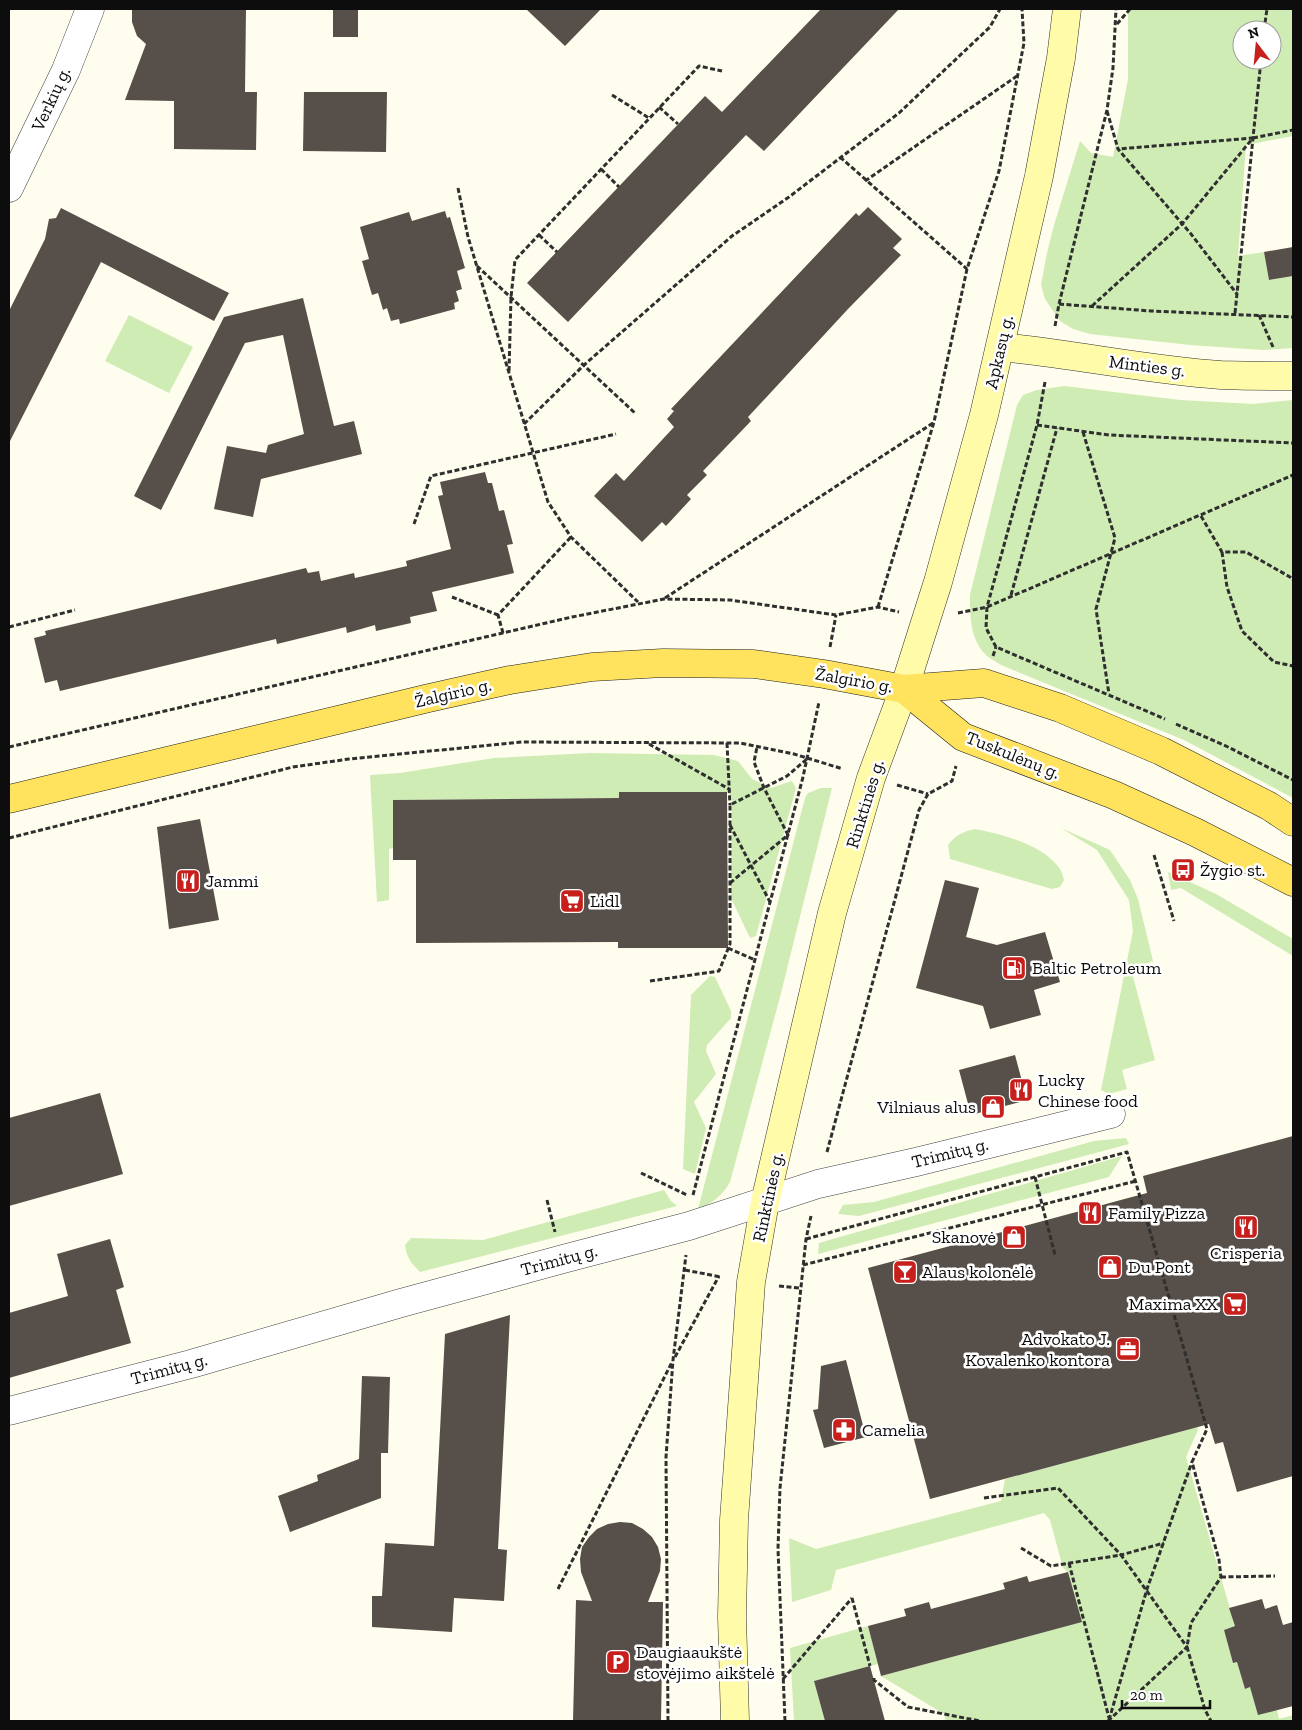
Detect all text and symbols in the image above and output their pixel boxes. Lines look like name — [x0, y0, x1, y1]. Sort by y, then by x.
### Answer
north arrow — [1232, 20, 1282, 70]
text: N — [1246, 23, 1261, 43]
street label: Verkių g. — [26, 63, 75, 136]
street label: Apkasų g. — [980, 313, 1018, 391]
street label: Minties g. — [1108, 350, 1186, 382]
street label: Žalgirio g. — [814, 662, 894, 698]
street label: Žalgirio g. — [412, 674, 494, 712]
street label: Tuskulėnų g. — [963, 726, 1063, 784]
street label: Rinktinės g. — [841, 757, 889, 851]
bus stop icon: Žygio st. — [1170, 857, 1196, 883]
place label: Žygio st. — [1200, 859, 1265, 881]
restaurant icon: Jammi — [175, 868, 201, 894]
place label: Jammi — [206, 870, 259, 892]
supermarket icon: Lidl — [559, 888, 585, 914]
place label: Lidl — [590, 890, 620, 912]
fuel station icon: Baltic Petroleum — [1001, 955, 1027, 981]
place label: Baltic Petroleum — [1032, 957, 1162, 979]
place label: Lucky Chinese food — [1038, 1069, 1138, 1112]
restaurant icon: Lucky Chinese food — [1008, 1077, 1034, 1103]
shop icon: Vilniaus alus — [980, 1094, 1006, 1120]
place label: Vilniaus alus — [876, 1096, 976, 1118]
street label: Trimitų g. — [909, 1133, 991, 1173]
street label: Rinktinės g. — [748, 1150, 788, 1244]
restaurant icon: Family Pizza — [1077, 1200, 1103, 1226]
place label: Family Pizza — [1108, 1202, 1206, 1224]
restaurant icon: Crisperia — [1233, 1214, 1259, 1240]
shop icon: Skanovė — [1001, 1224, 1027, 1250]
place label: Skanovė — [932, 1226, 996, 1248]
street label: Trimitų g. — [518, 1239, 600, 1281]
place label: Crisperia — [1210, 1242, 1282, 1264]
shop icon: Du Pont — [1097, 1254, 1123, 1280]
place label: Du Pont — [1128, 1256, 1191, 1278]
bar icon: Alaus kolonėlė — [892, 1259, 918, 1285]
place label: Alaus kolonėlė — [922, 1261, 1034, 1283]
supermarket icon: Maxima XX — [1222, 1291, 1248, 1317]
place label: Maxima XX — [1128, 1293, 1219, 1315]
place label: Advokato J. Kovalenko kontora — [965, 1328, 1110, 1371]
office icon: Advokato J. Kovalenko kontora — [1115, 1336, 1141, 1362]
street label: Trimitų g. — [128, 1348, 210, 1390]
pharmacy icon: Camelia — [831, 1417, 857, 1443]
place label: Camelia — [862, 1419, 925, 1441]
place label: Daugiaaukštė stovėjimo aikštelė — [636, 1641, 775, 1684]
parking icon: Daugiaaukštė stovėjimo aikštelė — [605, 1649, 631, 1675]
scale bar — [1122, 1678, 1210, 1710]
text: 20 m — [1130, 1686, 1163, 1704]

